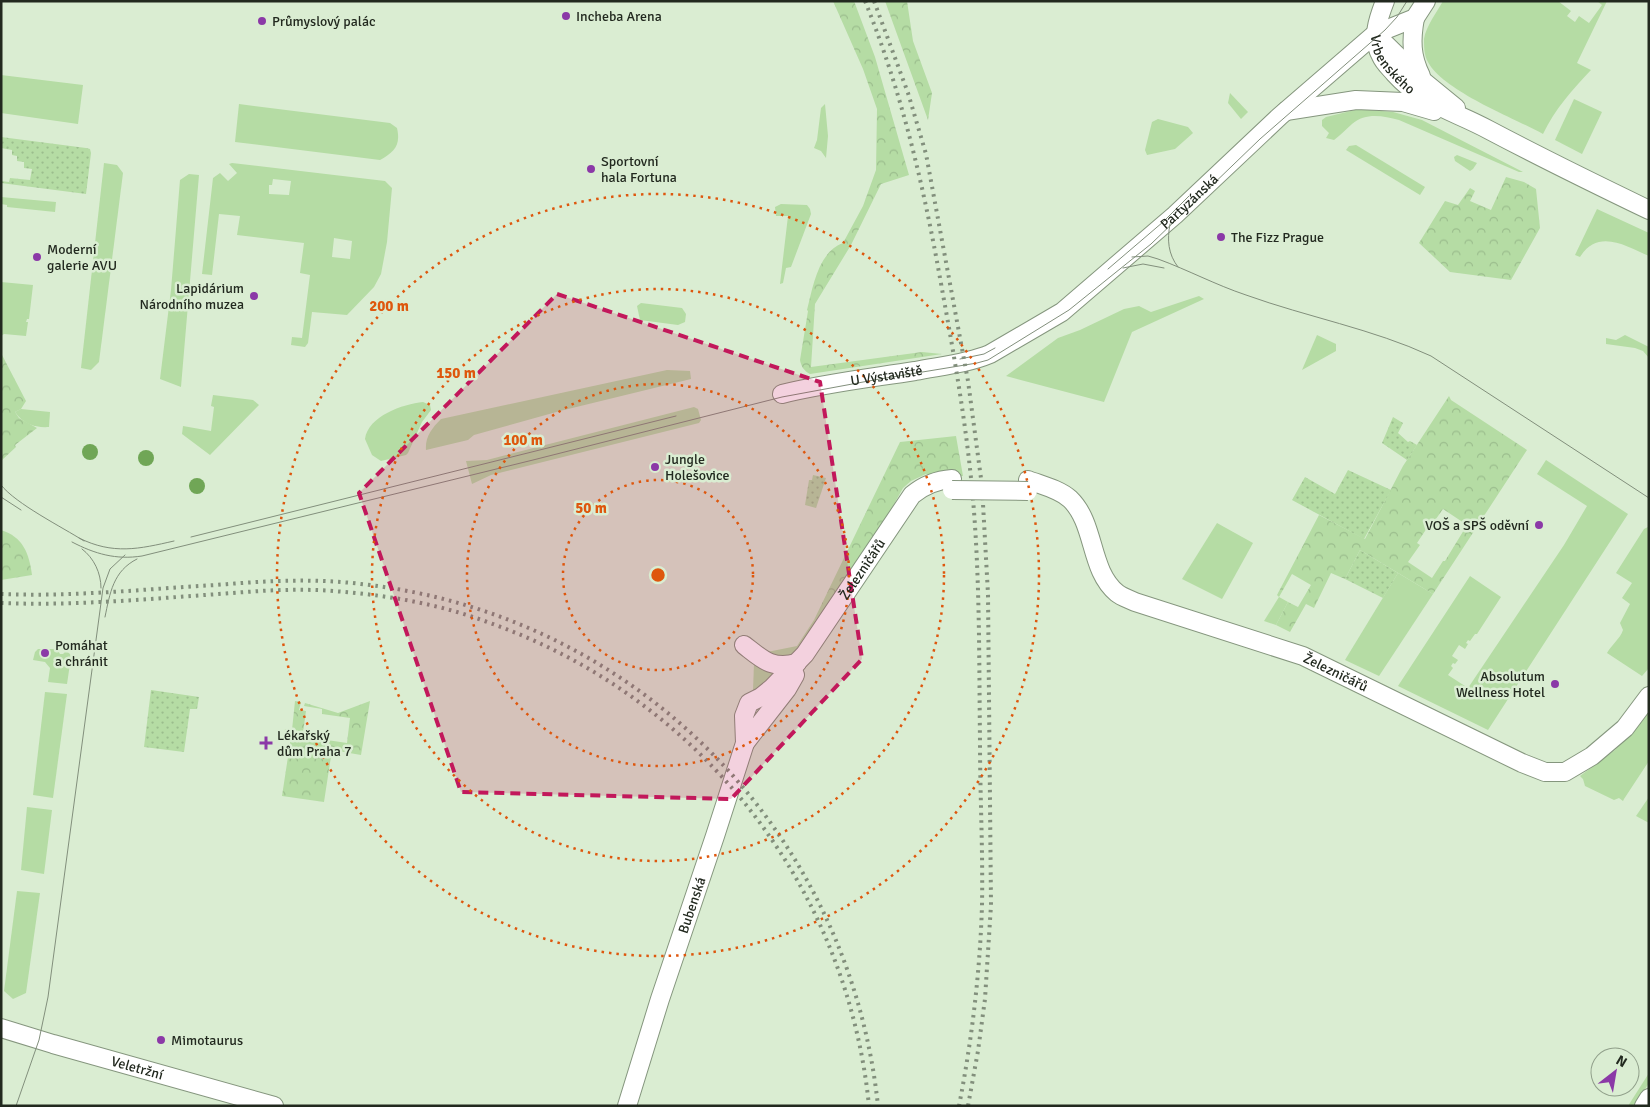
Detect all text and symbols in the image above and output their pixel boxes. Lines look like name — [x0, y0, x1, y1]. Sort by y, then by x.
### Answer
place label: Incheba Arena — [576, 8, 662, 25]
marker: Incheba Arena — [560, 10, 572, 22]
place label: Průmyslový palác — [272, 13, 376, 30]
marker: Průmyslový palác — [256, 15, 268, 27]
street label: Vrbenského — [1367, 34, 1418, 98]
place label: Sportovní hala Fortuna — [601, 153, 677, 186]
marker: Sportovní hala Fortuna — [585, 163, 597, 175]
street label: Partyzánská — [1157, 171, 1222, 233]
place label: The Fizz Prague — [1231, 229, 1324, 246]
marker: The Fizz Prague — [1215, 231, 1227, 243]
place label: Moderní galerie AVU — [47, 241, 117, 274]
marker: Moderní galerie AVU — [31, 251, 43, 263]
place label: Lapidárium Národního muzea — [139, 280, 244, 313]
marker: Lapidárium Národního muzea — [248, 290, 260, 302]
text: 200 m — [369, 297, 409, 315]
street label: U Výstaviště — [849, 362, 924, 390]
text: 150 m — [436, 364, 476, 382]
text: 100 m — [503, 431, 543, 449]
place label: Jungle Holešovice — [665, 451, 729, 484]
marker: Jungle Holešovice — [649, 461, 661, 473]
text: 50 m — [575, 499, 607, 517]
place label: VOŠ a SPŠ oděvní — [1425, 517, 1529, 534]
marker: VOŠ a SPŠ oděvní — [1533, 519, 1545, 531]
street label: Železničářů — [836, 536, 889, 603]
centre of rings — [649, 566, 667, 584]
place label: Pomáhat a chránit — [55, 637, 108, 670]
marker: Pomáhat a chránit — [39, 647, 51, 659]
street label: Železničářů — [1300, 649, 1371, 695]
place label: Absolutum Wellness Hotel — [1456, 668, 1545, 701]
marker: Absolutum Wellness Hotel — [1549, 678, 1561, 690]
place label: Lékařský dům Praha 7 — [277, 727, 352, 760]
marker: Lékařský dům Praha 7 — [259, 736, 273, 750]
street label: Bubenská — [675, 875, 710, 936]
place label: Mimotaurus — [171, 1032, 243, 1049]
marker: Mimotaurus — [155, 1034, 167, 1046]
north arrow — [1590, 1047, 1640, 1097]
text: N — [1613, 1051, 1630, 1071]
street label: Veletržní — [109, 1053, 165, 1084]

